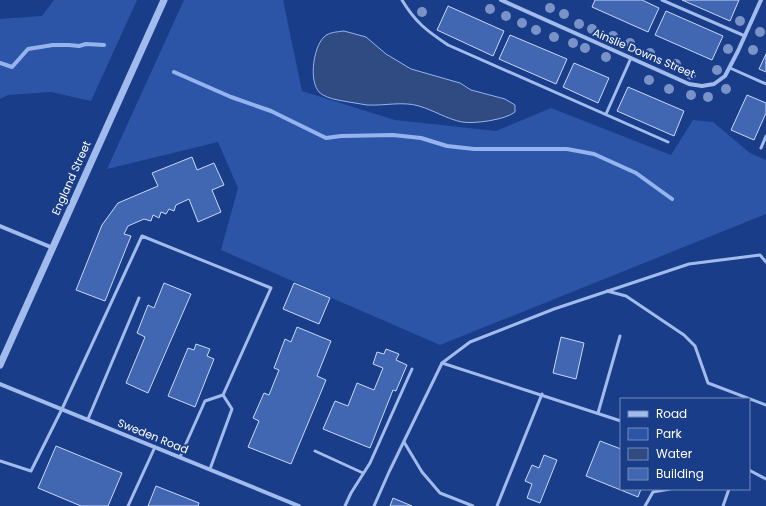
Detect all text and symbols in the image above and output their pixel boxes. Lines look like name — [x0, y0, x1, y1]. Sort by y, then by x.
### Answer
street label: Ainslie Downs Street — [590, 24, 698, 82]
street label: England Street — [47, 138, 95, 218]
legend — [620, 398, 750, 490]
text: Road — [656, 405, 687, 422]
street label: Sweden Road — [115, 415, 191, 457]
text: Park — [656, 425, 683, 442]
text: Water — [656, 445, 693, 462]
text: Building — [656, 465, 704, 482]

